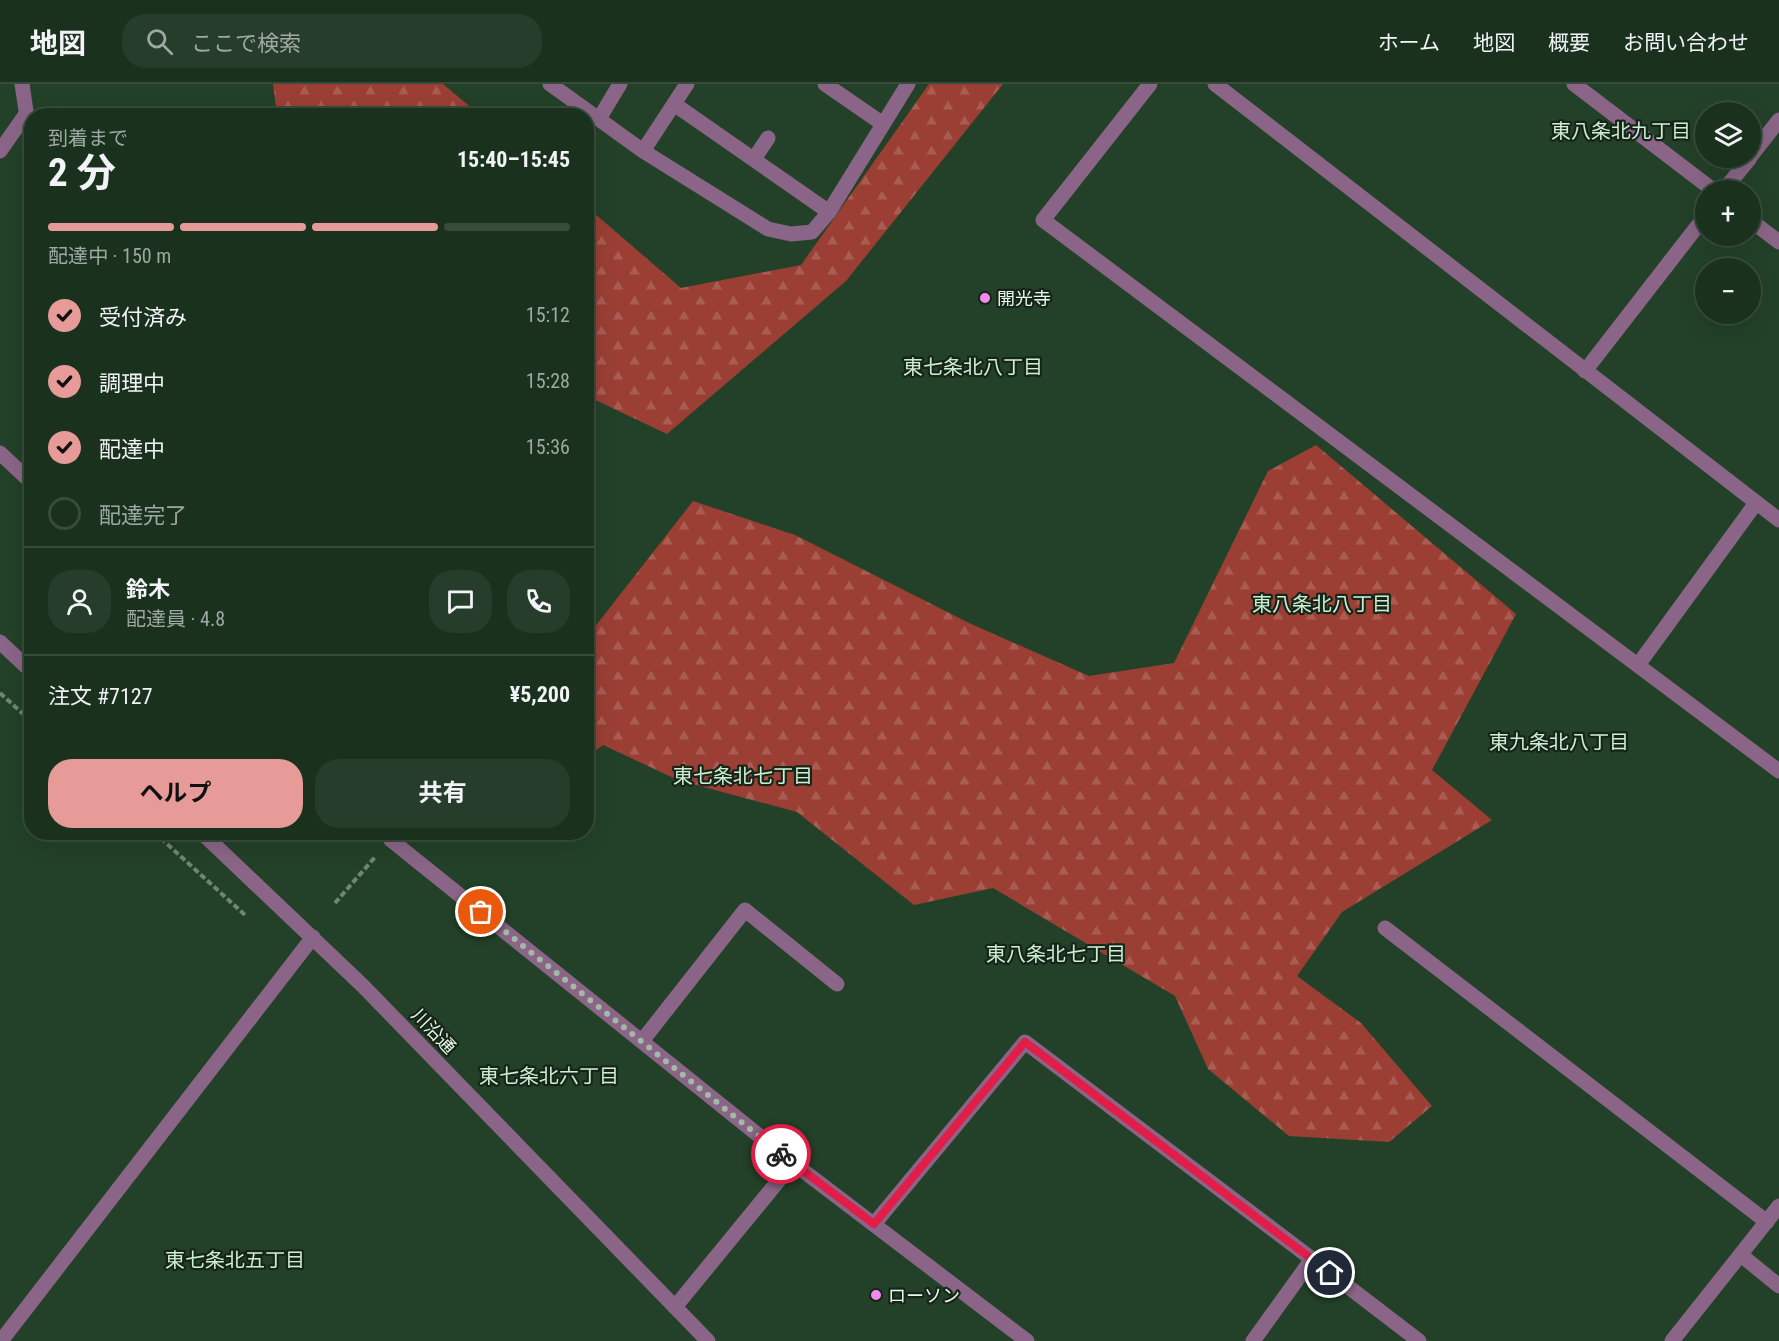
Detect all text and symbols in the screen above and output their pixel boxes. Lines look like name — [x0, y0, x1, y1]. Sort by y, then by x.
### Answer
search box — [122, 14, 542, 68]
icon: search — [143, 25, 176, 58]
text: 地図 — [30, 27, 86, 60]
text: ここで検索 — [191, 31, 301, 56]
text: ホーム — [1378, 31, 1440, 55]
text: 地図 — [1473, 31, 1515, 55]
text: 概要 — [1548, 31, 1590, 55]
text: お問い合わせ — [1623, 31, 1749, 55]
map controls — [1695, 102, 1761, 324]
button: layers — [1695, 102, 1761, 168]
district label: 東八条北九丁目 — [1551, 119, 1691, 143]
text: 到着まで — [48, 126, 128, 150]
text: 15:40–15:45 — [457, 147, 570, 172]
text: 2 分 — [48, 150, 116, 196]
button: + — [1695, 180, 1761, 246]
text: 配達中 · 150 m — [48, 244, 171, 268]
button: − — [1695, 258, 1761, 324]
place label: 開光寺 — [997, 288, 1051, 309]
marker: 開光寺 — [978, 291, 992, 305]
icon: check — [48, 299, 81, 332]
text: 15:12 — [526, 303, 570, 327]
text: 受付済み — [99, 305, 187, 330]
district label: 東七条北八丁目 — [903, 355, 1043, 379]
icon: check — [48, 365, 81, 398]
text: 15:28 — [526, 369, 570, 393]
text: 調理中 — [99, 371, 165, 396]
icon: check — [48, 431, 81, 464]
text: 15:36 — [526, 435, 570, 459]
text: 配達中 — [99, 437, 165, 462]
text: 配達完了 — [99, 503, 187, 528]
button: person — [48, 570, 111, 633]
button: chat — [429, 570, 492, 633]
button: phone — [507, 570, 570, 633]
text: 鈴木 — [126, 577, 170, 602]
district label: 東八条北八丁目 — [1252, 592, 1392, 616]
text: 配達員 · 4.8 — [126, 607, 225, 631]
text: ¥5,200 — [510, 682, 570, 707]
text: 注文 #7127 — [48, 684, 153, 709]
district label: 東九条北八丁目 — [1489, 730, 1629, 754]
button: ヘルプ — [48, 759, 303, 828]
button: 共有 — [315, 759, 570, 828]
district label: 東七条北七丁目 — [673, 764, 813, 788]
pin — [455, 886, 506, 937]
icon: bag — [464, 895, 497, 928]
district label: 東八条北七丁目 — [986, 942, 1126, 966]
street label: 川沿通 — [408, 1004, 460, 1058]
district label: 東七条北六丁目 — [479, 1064, 619, 1088]
courier — [751, 1124, 811, 1184]
icon: bike — [765, 1138, 798, 1171]
pin — [1304, 1247, 1355, 1298]
district label: 東七条北五丁目 — [165, 1248, 305, 1272]
icon: home — [1313, 1256, 1346, 1289]
place label: ローソン — [888, 1285, 960, 1306]
marker: ローソン — [869, 1288, 883, 1302]

